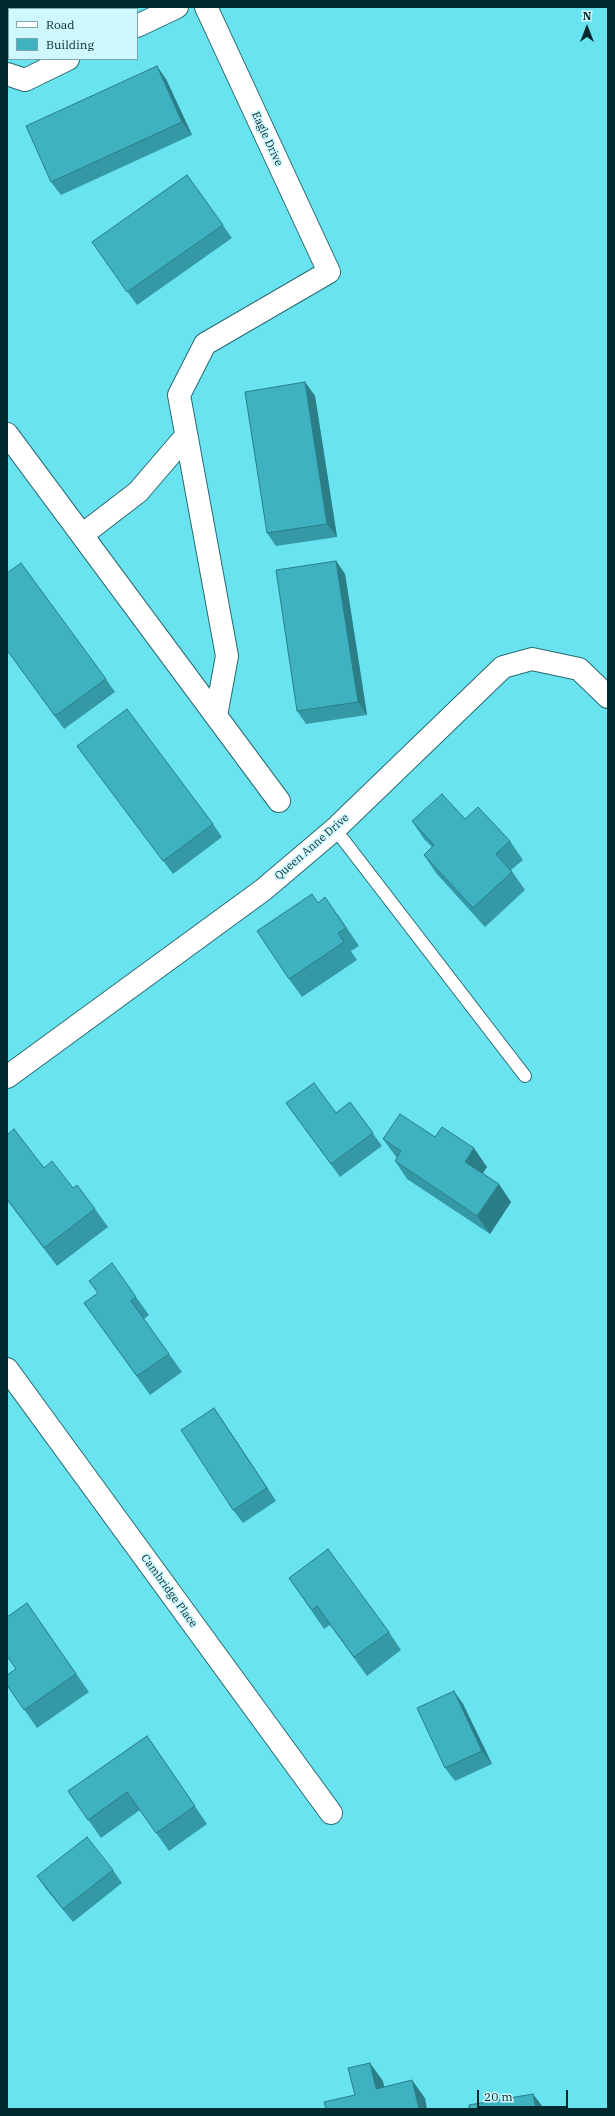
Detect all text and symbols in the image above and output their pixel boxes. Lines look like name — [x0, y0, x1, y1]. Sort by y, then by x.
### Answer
legend — [8, 8, 138, 60]
north arrow — [567, 8, 607, 48]
text: N — [583, 9, 591, 23]
text: Road — [46, 17, 75, 32]
text: Building — [46, 37, 94, 52]
street label: Eagle Drive — [249, 110, 285, 168]
street label: Queen Anne Drive — [272, 811, 352, 883]
street label: Cambridge Place — [138, 1552, 200, 1630]
scale bar — [479, 2082, 570, 2108]
text: 20 m — [484, 2089, 513, 2104]

